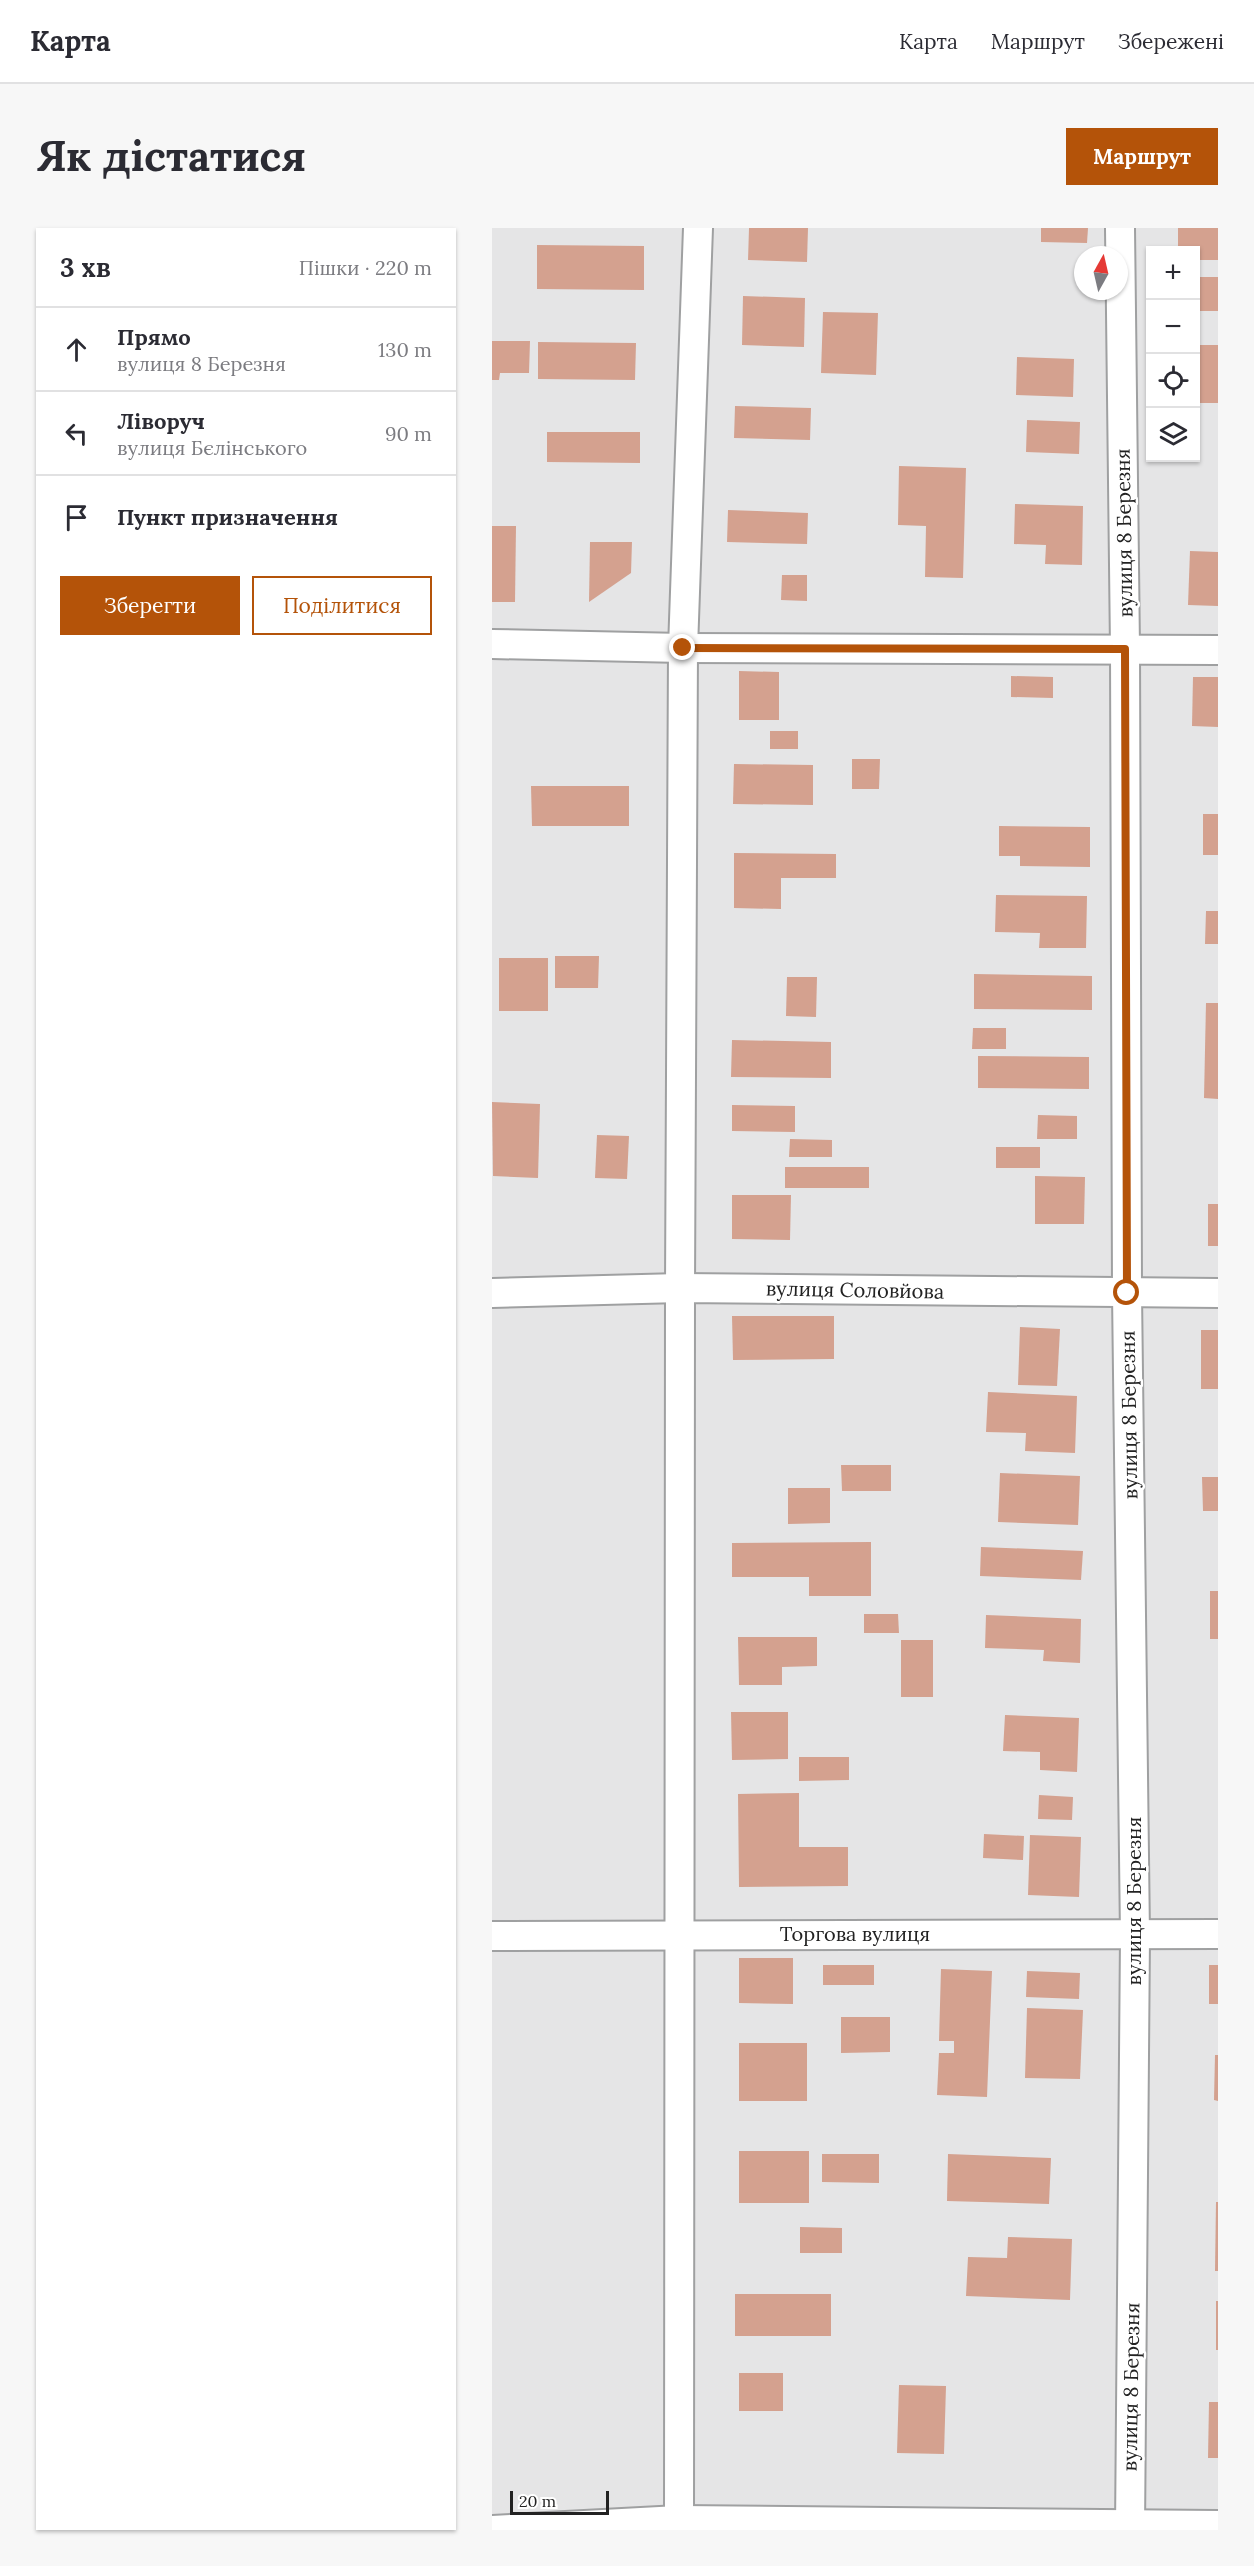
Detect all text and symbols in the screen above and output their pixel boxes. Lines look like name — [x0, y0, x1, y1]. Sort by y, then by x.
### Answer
text: Карта — [30, 23, 111, 59]
text: Карта — [899, 28, 958, 55]
text: Маршрут — [991, 28, 1085, 55]
text: Збережені — [1118, 28, 1224, 55]
button: Маршрут — [1066, 128, 1218, 185]
text: Як дістатися — [36, 129, 306, 183]
north arrow — [1074, 246, 1128, 300]
map controls — [1146, 246, 1200, 462]
button: + — [1146, 246, 1200, 300]
text: 3 хв — [60, 251, 111, 284]
text: Пішки · 220 m — [299, 255, 432, 280]
button: − — [1146, 300, 1200, 354]
text: Прямо — [117, 323, 191, 351]
icon: ahead — [60, 333, 93, 366]
text: 130 m — [378, 337, 432, 362]
text: вулиця 8 Березня — [117, 351, 286, 376]
button: locate — [1146, 354, 1200, 408]
text: Ліворуч — [117, 407, 205, 435]
button: layers — [1146, 408, 1200, 462]
icon: left — [60, 417, 93, 450]
text: 90 m — [385, 421, 432, 446]
text: вулиця Бєлінського — [117, 435, 307, 460]
street label: вулиця 8 Березня — [1110, 448, 1137, 618]
icon: arrive — [60, 501, 93, 534]
text: Пункт призначення — [117, 503, 338, 531]
button: Зберегти — [60, 576, 240, 635]
button: Поділитися — [252, 576, 432, 635]
route end — [669, 634, 695, 660]
street label: вулиця Соловйова — [766, 1275, 944, 1304]
route start — [1113, 1279, 1139, 1305]
street label: вулиця 8 Березня — [1115, 1330, 1142, 1500]
street label: вулиця 8 Березня — [1121, 1817, 1146, 1985]
street label: Торгова вулиця — [780, 1921, 930, 1946]
street label: вулиця 8 Березня — [1117, 2302, 1144, 2472]
scale bar — [510, 2488, 609, 2516]
text: 20 m — [519, 2491, 556, 2511]

